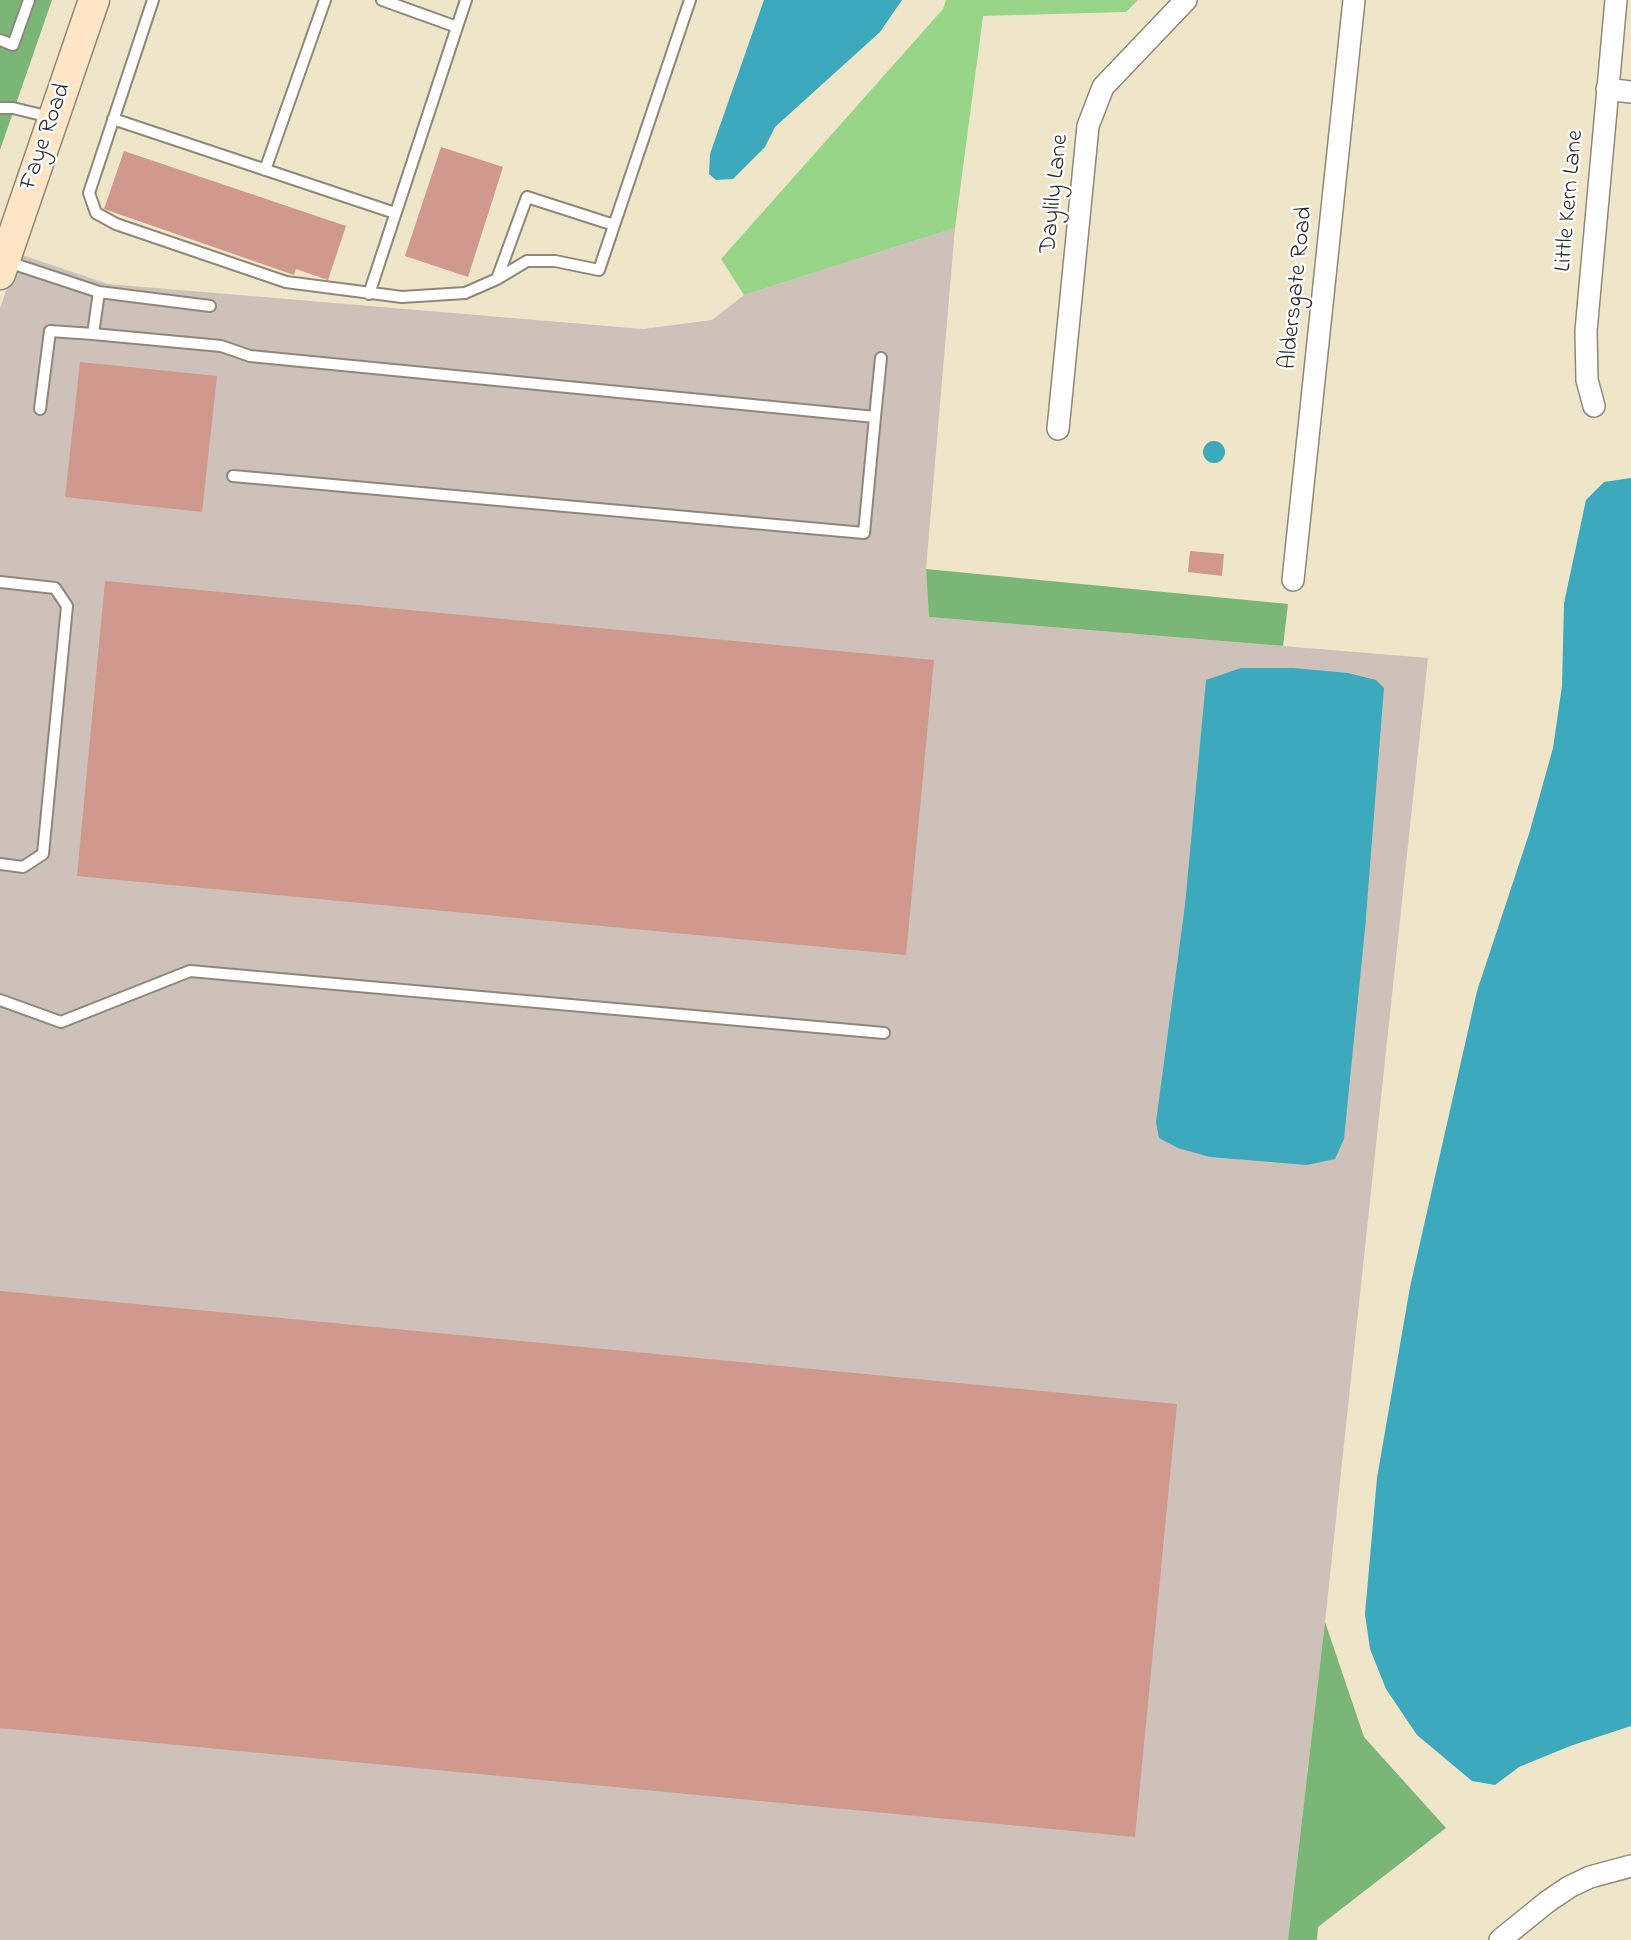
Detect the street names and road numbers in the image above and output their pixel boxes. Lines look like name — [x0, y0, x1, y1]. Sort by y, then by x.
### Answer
street label: Faye Road — [15, 80, 79, 194]
street label: Little Kern Lane — [1550, 129, 1592, 273]
street label: Daylily Lane — [1035, 133, 1077, 255]
street label: Aldersgate Road — [1275, 205, 1321, 371]

